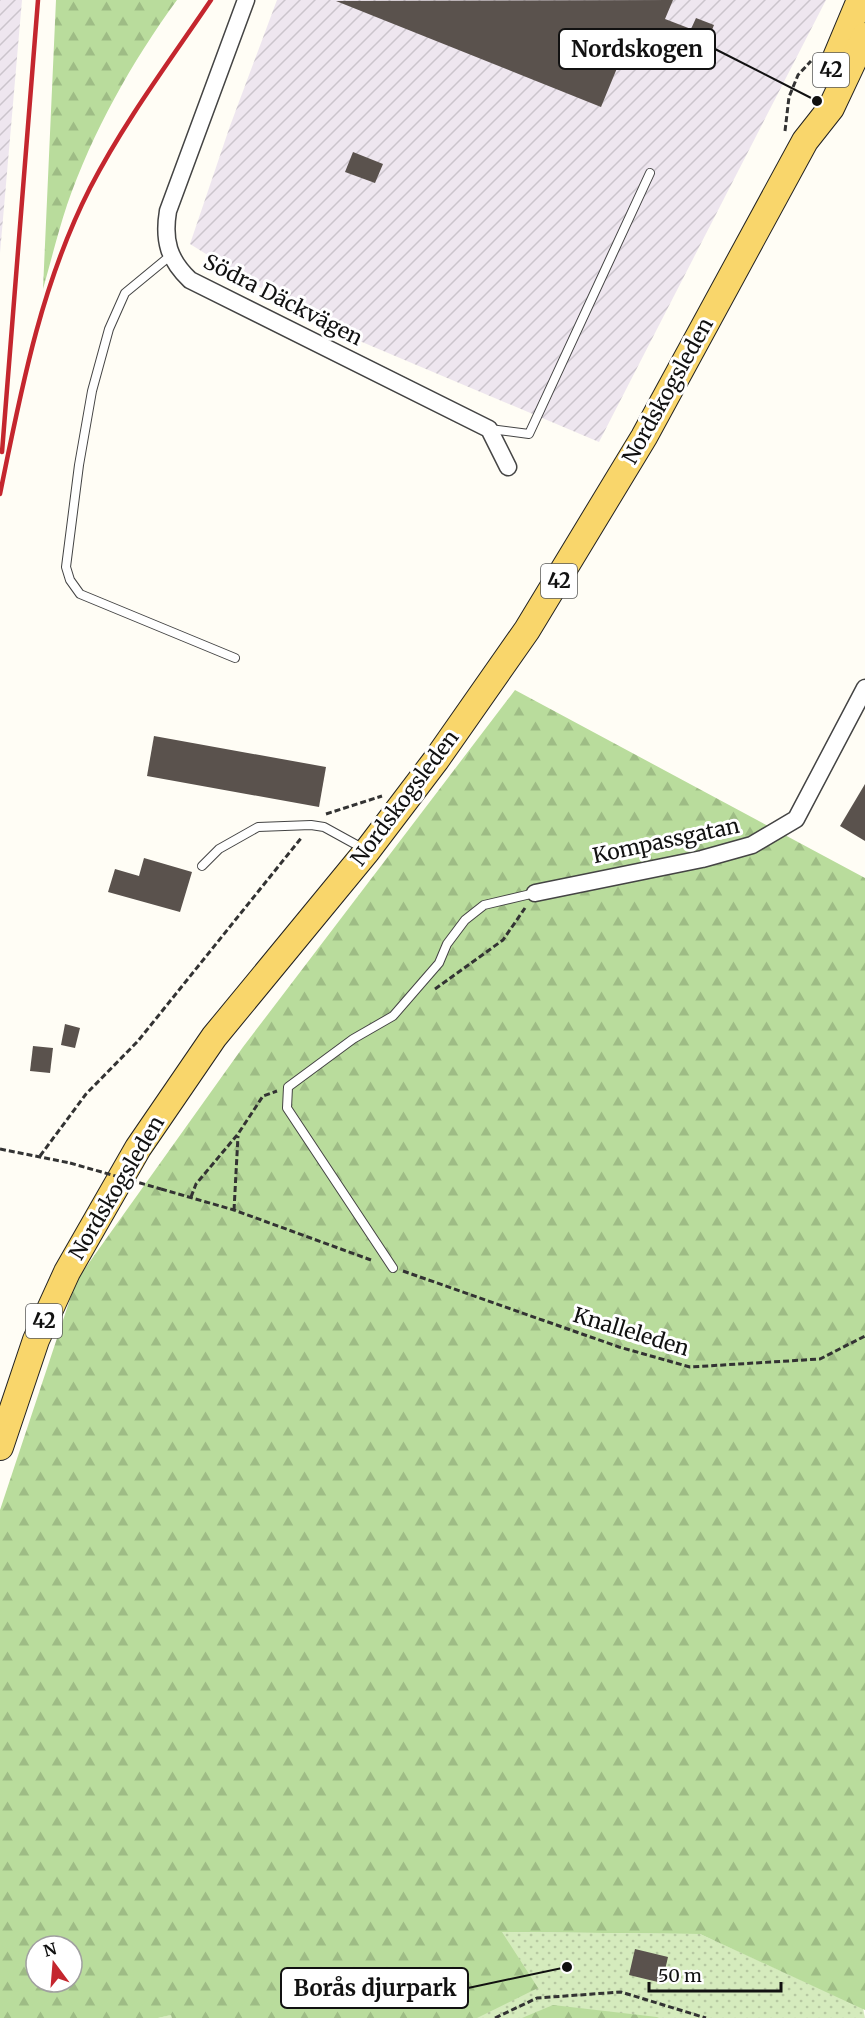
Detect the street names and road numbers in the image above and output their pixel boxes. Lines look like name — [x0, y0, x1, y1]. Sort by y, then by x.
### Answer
road number: 42 — [813, 53, 849, 87]
street label: Södra Däckvägen — [199, 248, 367, 351]
street label: Nordskogsleden — [616, 313, 719, 469]
road number: 42 — [541, 564, 577, 598]
street label: Nordskogsleden — [345, 724, 465, 871]
street label: Kompassgatan — [590, 812, 742, 869]
street label: Nordskogsleden — [63, 1111, 170, 1265]
street label: Knalleleden — [570, 1301, 692, 1362]
road number: 42 — [26, 1304, 62, 1338]

